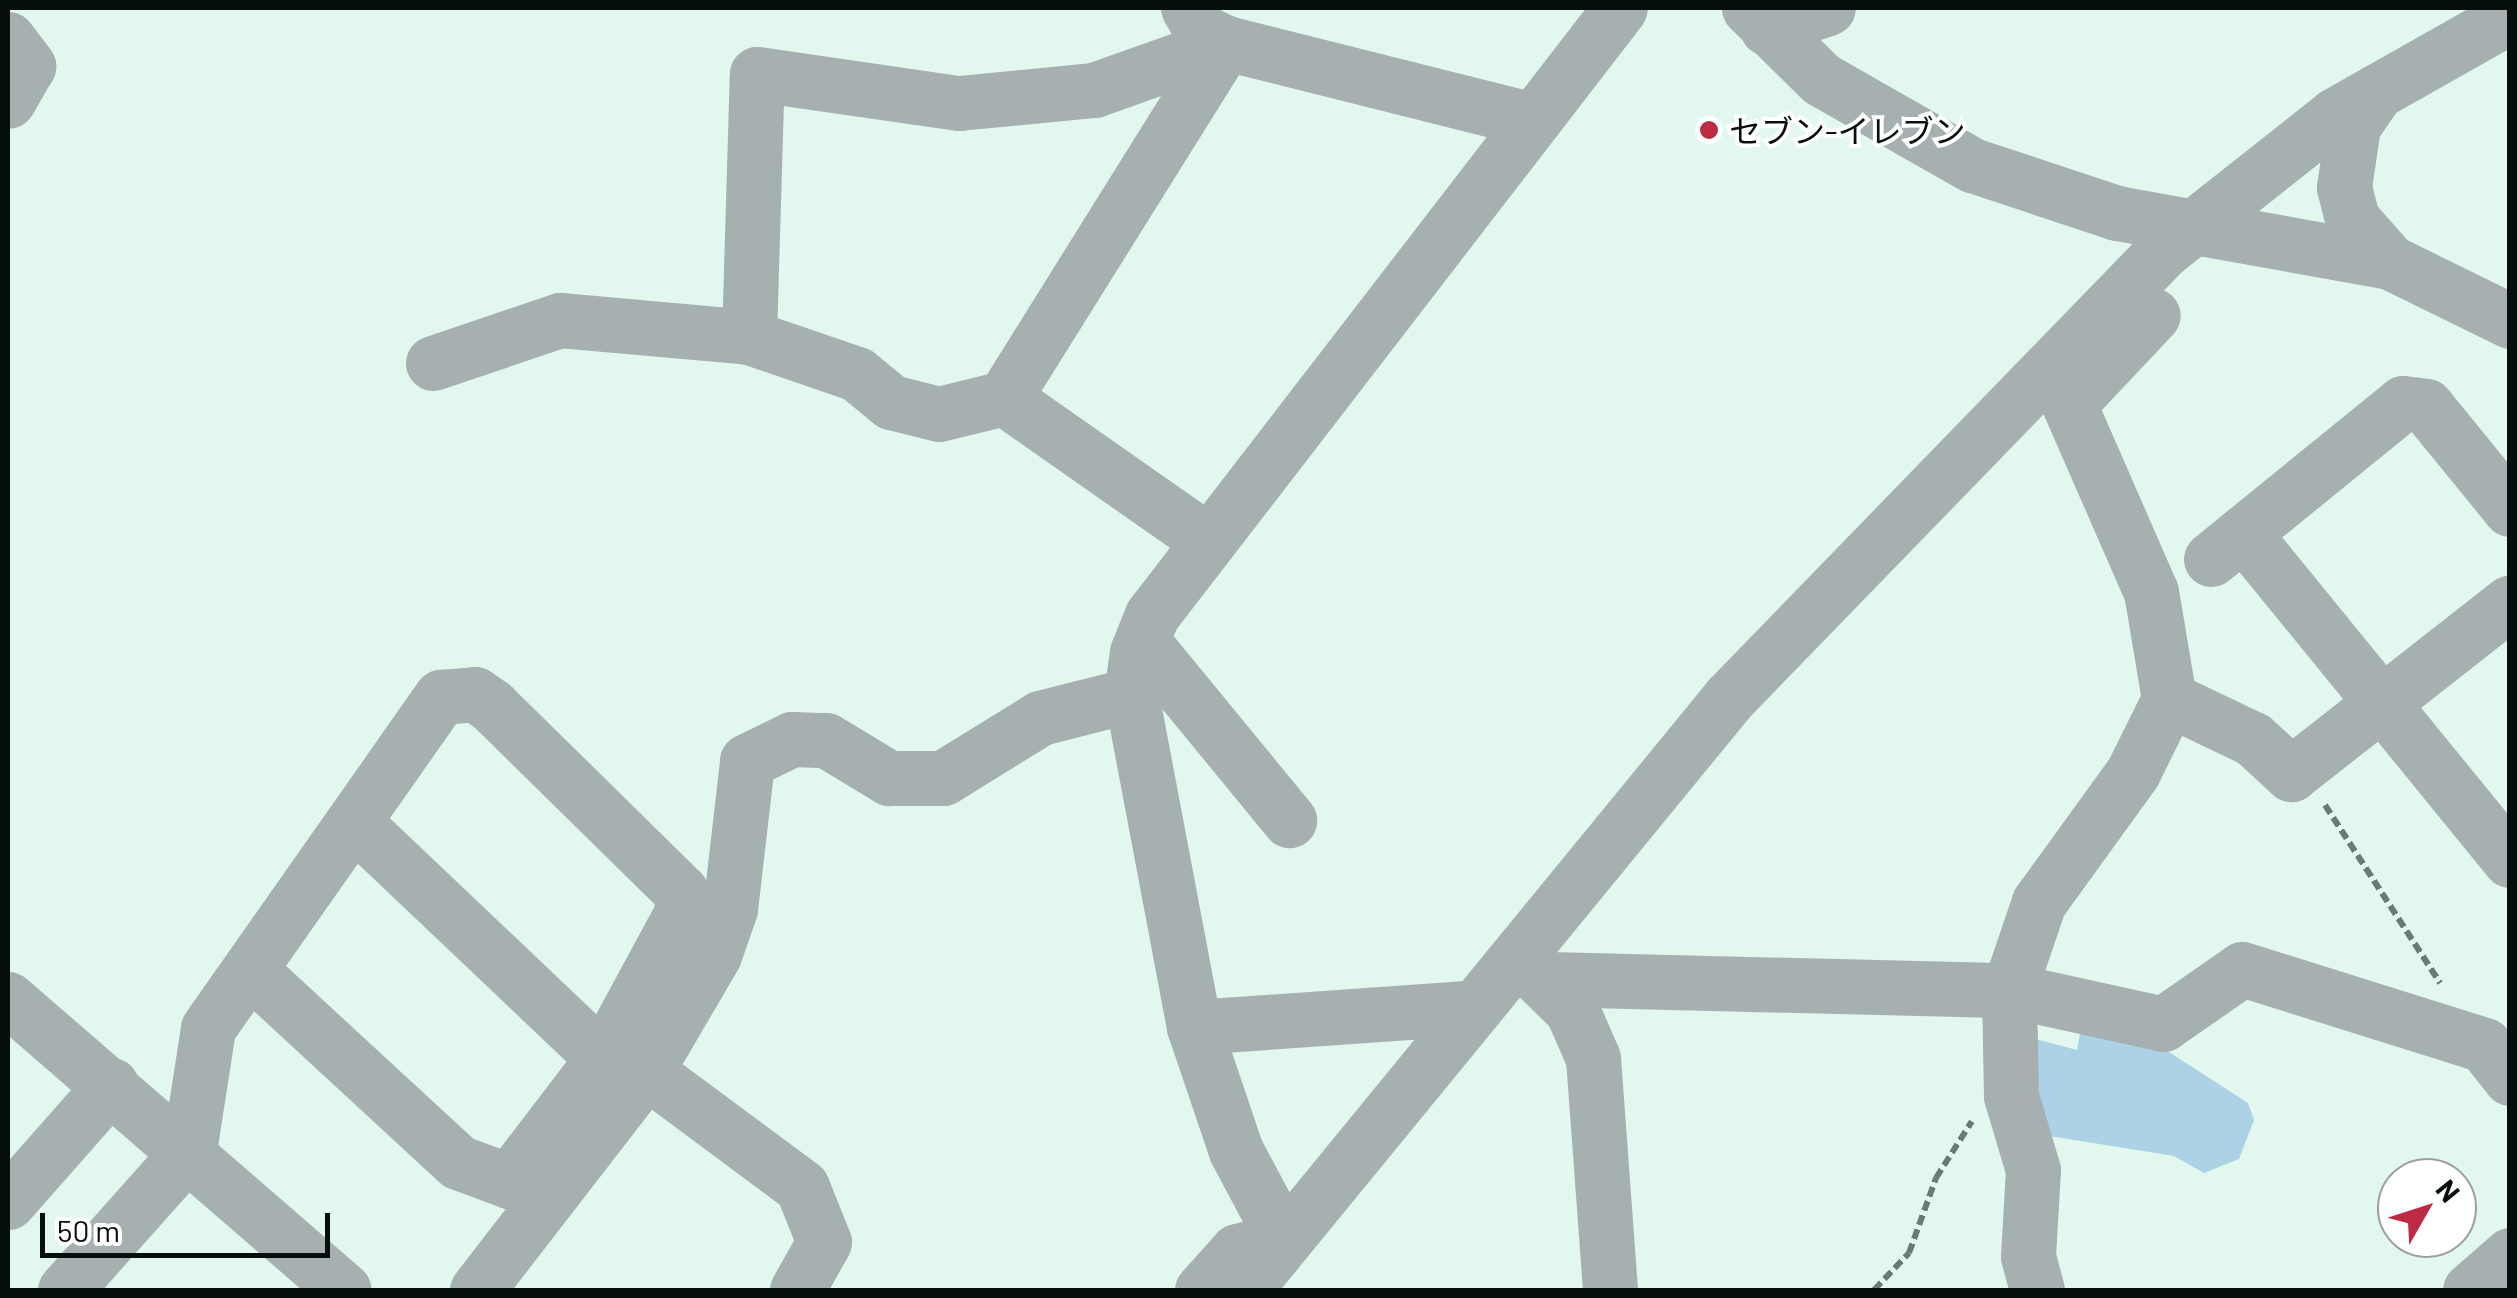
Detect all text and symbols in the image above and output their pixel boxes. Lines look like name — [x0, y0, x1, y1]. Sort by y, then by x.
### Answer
place label: セブン-イレブン — [1729, 111, 1966, 149]
marker: セブン-イレブン — [1698, 119, 1720, 141]
north arrow — [2377, 1158, 2477, 1258]
text: N — [2430, 1172, 2468, 1208]
scale bar — [45, 1193, 335, 1255]
text: 50 m — [57, 1212, 120, 1248]

